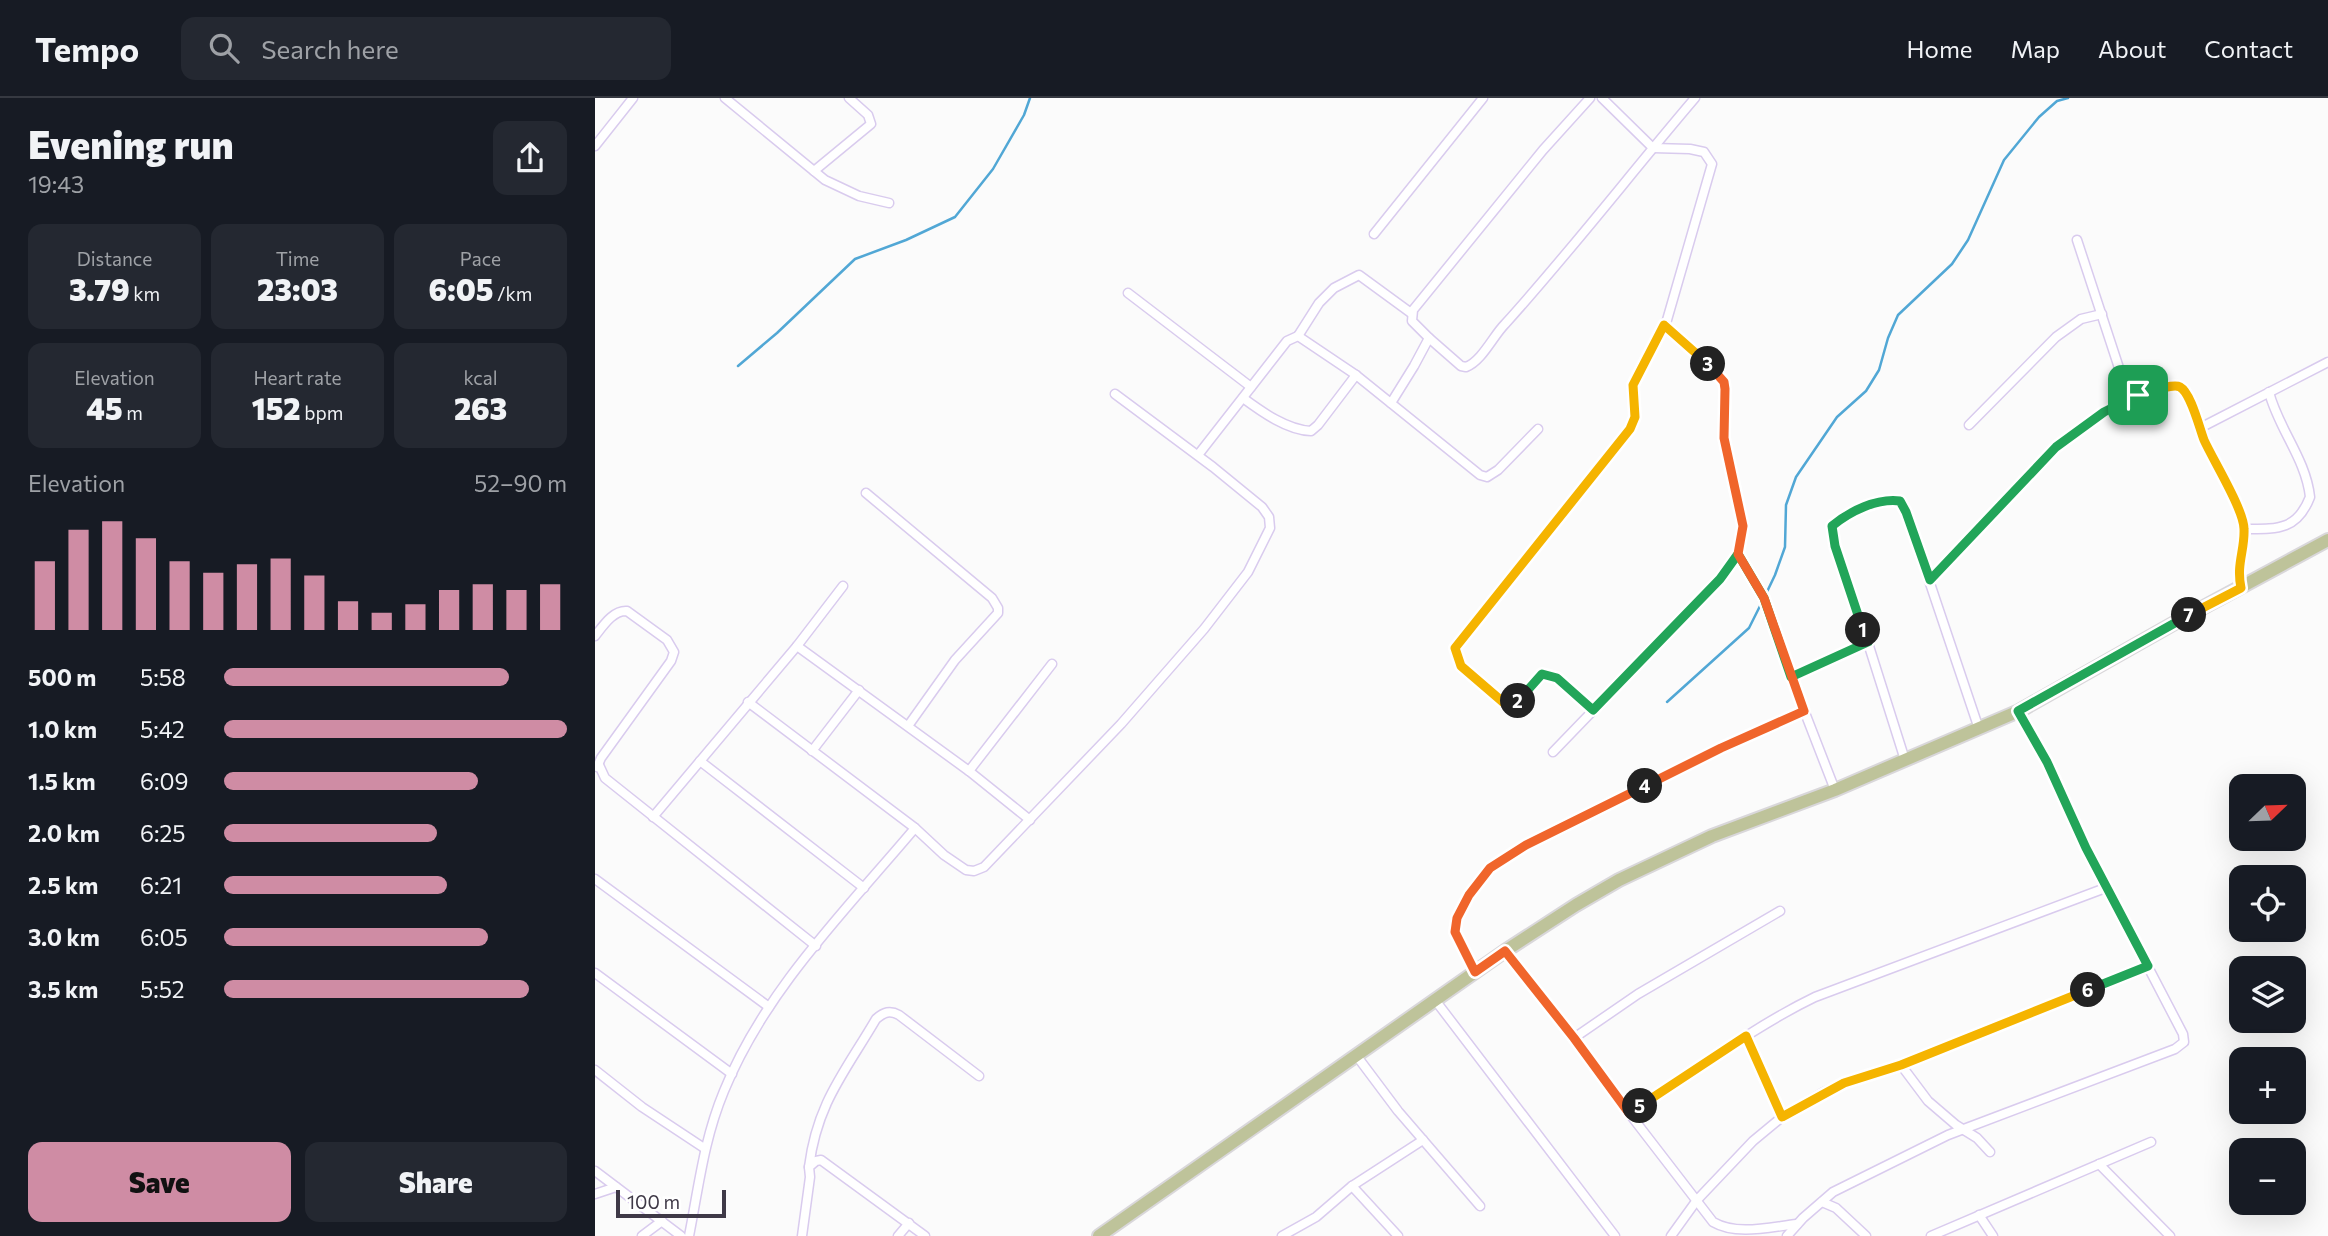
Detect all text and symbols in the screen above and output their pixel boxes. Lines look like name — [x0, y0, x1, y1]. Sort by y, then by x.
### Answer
search box — [181, 17, 671, 80]
text: Tempo — [35, 28, 139, 69]
icon: search — [205, 29, 243, 67]
text: Search here — [261, 33, 399, 64]
text: Home — [1907, 34, 1973, 63]
text: Map — [2011, 34, 2060, 63]
text: About — [2098, 34, 2166, 63]
text: Contact — [2204, 34, 2293, 63]
text: Evening run — [28, 120, 234, 167]
button: share — [493, 121, 567, 195]
text: 19:43 — [28, 170, 84, 198]
text: Distance — [77, 247, 152, 270]
text: Time — [276, 247, 319, 270]
text: Pace — [460, 247, 501, 270]
text: 3.79 — [69, 270, 130, 307]
text: 23:03 — [257, 270, 338, 307]
text: 6:05 — [429, 270, 493, 307]
text: km — [130, 282, 160, 305]
text: /km — [493, 282, 532, 305]
pin: 3 — [1691, 346, 1725, 382]
text: 3 — [1702, 352, 1713, 375]
pin — [2108, 365, 2168, 425]
text: Elevation — [74, 366, 155, 389]
text: Heart rate — [253, 366, 342, 389]
text: kcal — [463, 366, 498, 389]
icon: arrive — [2119, 376, 2157, 414]
text: 45 — [86, 389, 123, 426]
text: 152 — [252, 389, 301, 426]
text: 263 — [454, 389, 507, 426]
text: m — [123, 401, 143, 424]
text: bpm — [301, 401, 343, 424]
text: Elevation — [28, 469, 125, 497]
text: 52–90 m — [474, 469, 567, 497]
pin: 7 — [2171, 598, 2207, 632]
text: 7 — [2183, 603, 2194, 626]
pin: 1 — [1845, 612, 1881, 648]
text: 1 — [1858, 618, 1867, 641]
text: 500 m — [28, 663, 96, 691]
text: 5:58 — [140, 663, 186, 691]
pin: 2 — [1501, 684, 1535, 718]
text: 2 — [1512, 689, 1523, 712]
text: 1.0 km — [28, 715, 97, 743]
text: 5:42 — [140, 715, 185, 743]
text: 1.5 km — [28, 767, 96, 795]
text: 6:09 — [140, 767, 188, 795]
pin: 4 — [1627, 768, 1663, 804]
text: 4 — [1639, 774, 1650, 797]
north arrow — [2229, 774, 2307, 850]
map controls — [2229, 774, 2306, 1215]
text: 2.0 km — [28, 819, 100, 847]
text: 6:25 — [140, 819, 185, 847]
button: locate — [2229, 865, 2306, 942]
text: 2.5 km — [28, 871, 98, 899]
text: 6:21 — [140, 871, 182, 899]
text: 3.0 km — [28, 923, 100, 951]
text: 6:05 — [140, 923, 188, 951]
button: layers — [2229, 956, 2306, 1033]
pin: 6 — [2071, 972, 2105, 1008]
text: 3.5 km — [28, 975, 98, 1003]
text: 5:52 — [140, 975, 185, 1003]
text: 6 — [2082, 978, 2093, 1001]
button: + — [2229, 1047, 2306, 1124]
pin: 5 — [1623, 1088, 1657, 1124]
text: 5 — [1634, 1094, 1645, 1117]
button: − — [2229, 1138, 2306, 1215]
button: Save — [28, 1142, 291, 1222]
button: Share — [305, 1142, 567, 1222]
scale bar — [616, 1187, 726, 1219]
text: 100 m — [627, 1190, 680, 1213]

